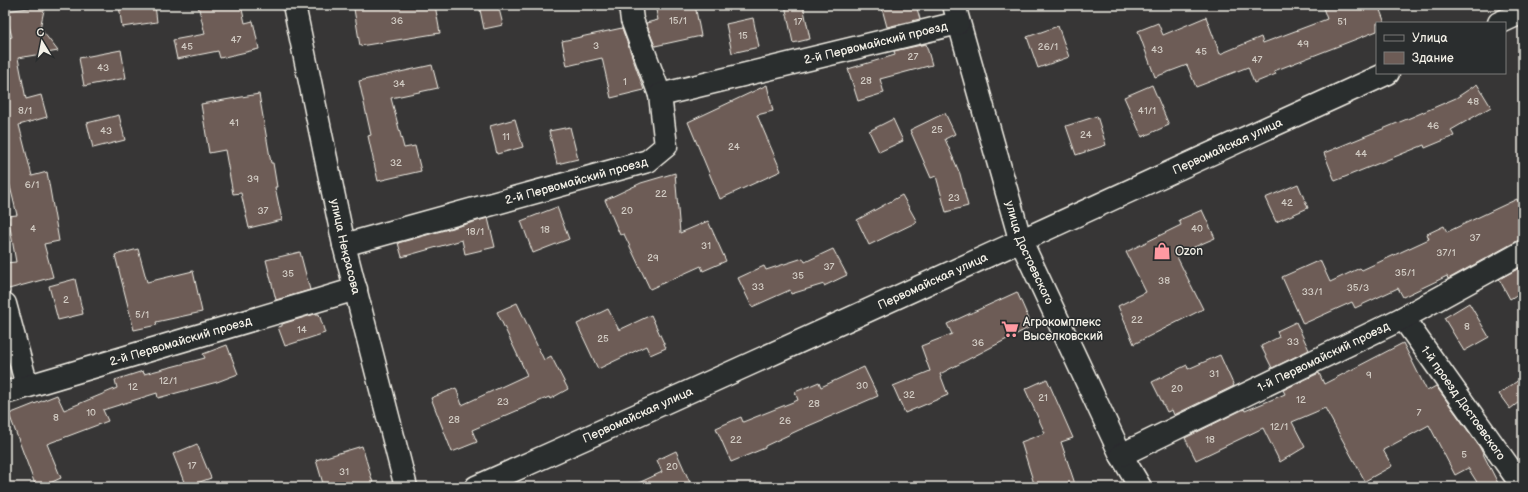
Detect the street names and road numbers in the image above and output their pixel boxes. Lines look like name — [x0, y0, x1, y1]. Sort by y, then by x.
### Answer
street label: 2-й Первомайский проезд — [802, 18, 950, 67]
street label: Первомайская улица — [1170, 115, 1285, 178]
street label: 2-й Первомайский проезд — [503, 154, 650, 208]
street label: улица Некрасова — [327, 197, 364, 296]
street label: улица Достоевского — [1002, 199, 1057, 307]
street label: Первомайская улица — [875, 249, 990, 313]
street label: 2-й Первомайский проезд — [108, 313, 254, 369]
street label: 1-й Первомайский проезд — [1255, 318, 1392, 395]
street label: 1-й проезд Достоевского — [1418, 343, 1509, 463]
street label: Первомайская улица — [580, 384, 695, 446]

